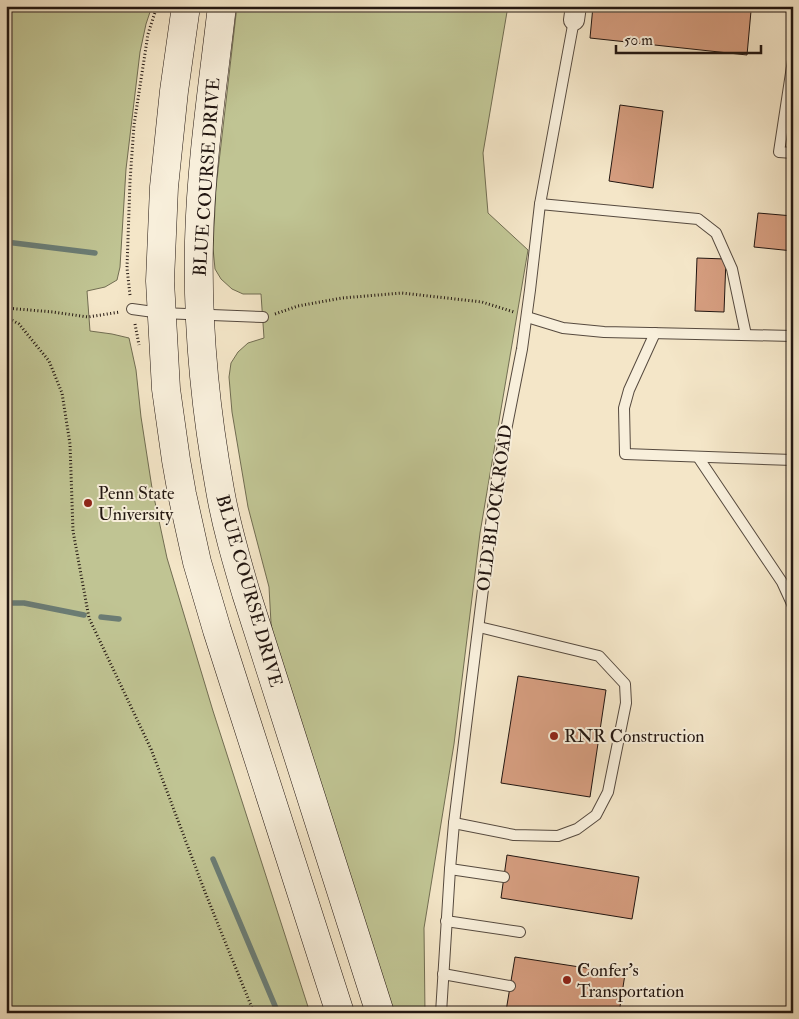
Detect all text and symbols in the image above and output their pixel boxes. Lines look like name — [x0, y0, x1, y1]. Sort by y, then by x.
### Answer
scale bar — [616, 22, 762, 54]
text: 50 m — [624, 31, 653, 50]
street label: BLUE COURSE DRIVE — [189, 77, 225, 277]
street label: OLD BLOCK ROAD — [472, 423, 518, 593]
place label: Penn State University — [98, 482, 175, 526]
street label: BLUE COURSE DRIVE — [211, 492, 287, 690]
marker: Penn State University — [82, 497, 94, 509]
place label: RNR Construction — [564, 725, 705, 748]
marker: RNR Construction — [548, 730, 560, 742]
place label: Confer's Transportation — [577, 959, 684, 1003]
marker: Confer's Transportation — [561, 974, 573, 986]

